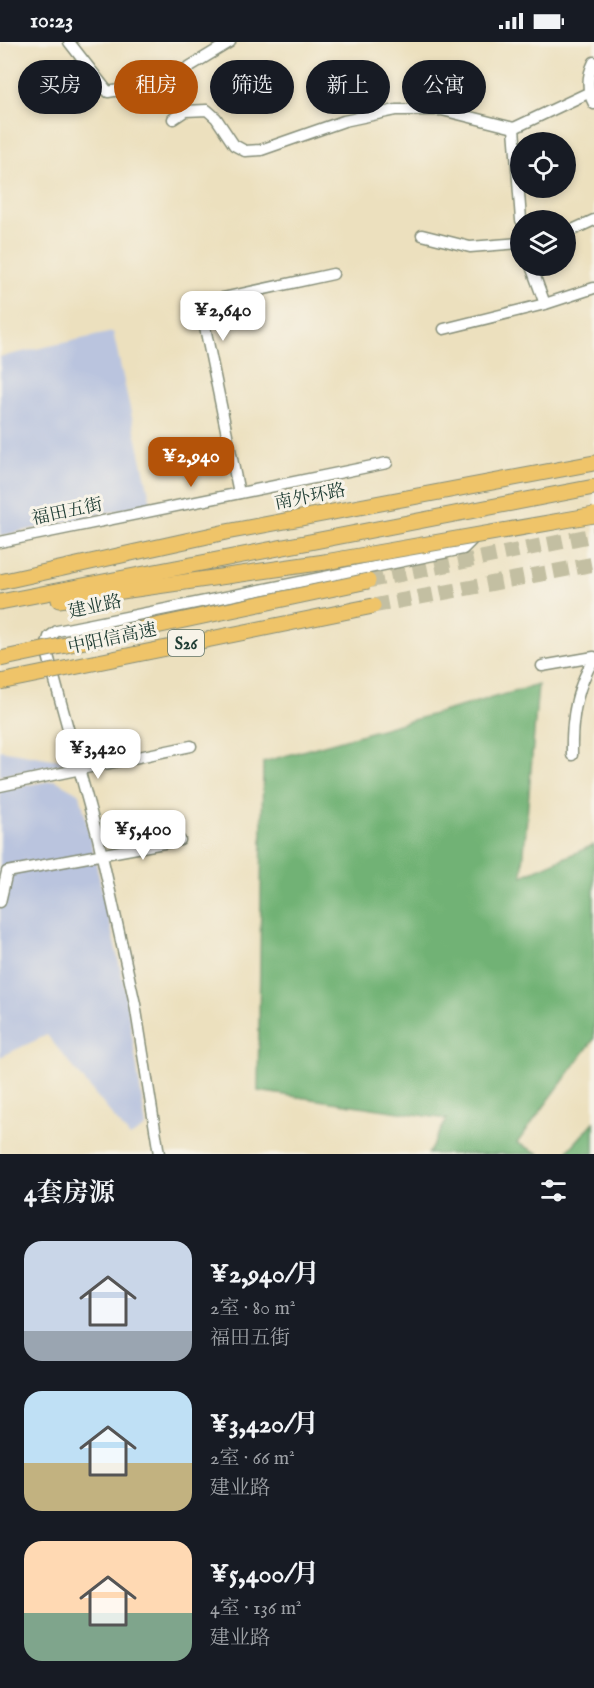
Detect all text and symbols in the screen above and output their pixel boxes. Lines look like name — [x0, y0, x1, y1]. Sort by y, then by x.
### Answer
text: 10:23 — [30, 7, 73, 35]
chip: 买房 — [18, 60, 102, 114]
chip: 租房 — [114, 60, 198, 114]
chip: 筛选 — [210, 60, 294, 114]
chip: 新上 — [306, 60, 390, 114]
chip: 公寓 — [402, 60, 486, 114]
map controls — [510, 132, 576, 276]
button: locate — [510, 132, 576, 198]
button: layers — [510, 210, 576, 276]
pin: ¥2,640 — [174, 291, 272, 342]
text: ¥2,640 — [194, 298, 252, 323]
pin: ¥2,940 — [142, 437, 240, 488]
text: ¥2,940 — [162, 444, 220, 469]
street label: 南外环路 — [273, 479, 348, 516]
street label: 福田五街 — [30, 494, 105, 531]
street label: 建业路 — [67, 591, 124, 624]
street label: 中阳信高速 — [66, 619, 159, 660]
road number: S26 — [168, 630, 204, 656]
pin: ¥3,420 — [49, 729, 147, 780]
text: ¥3,420 — [70, 736, 126, 761]
pin: ¥5,400 — [94, 810, 192, 861]
text: ¥5,400 — [114, 817, 172, 842]
icon: filters — [537, 1174, 570, 1207]
text: 4套房源 — [24, 1177, 115, 1210]
text: ¥2,940/月 — [210, 1258, 320, 1291]
icon: home — [72, 1265, 144, 1337]
text: 2室 · 80 m² — [210, 1296, 296, 1321]
text: 福田五街 — [210, 1326, 290, 1351]
text: ¥3,420/月 — [210, 1408, 319, 1441]
icon: home — [72, 1415, 144, 1487]
text: 2室 · 66 m² — [210, 1446, 295, 1471]
text: 建业路 — [210, 1476, 270, 1501]
text: ¥5,400/月 — [210, 1558, 319, 1591]
icon: home — [72, 1565, 144, 1637]
text: 4室 · 136 m² — [210, 1596, 302, 1621]
text: 建业路 — [210, 1626, 270, 1651]

